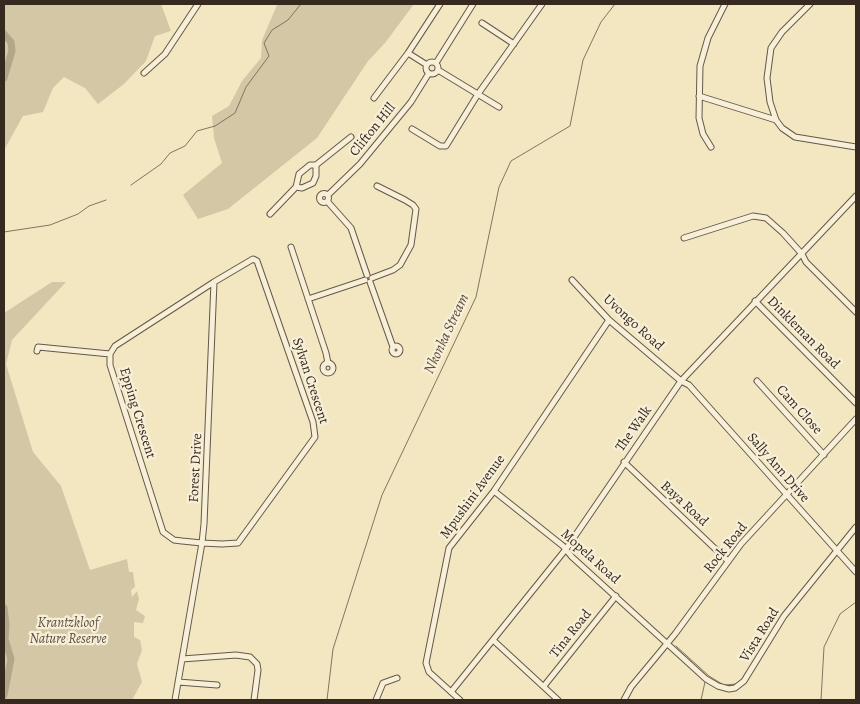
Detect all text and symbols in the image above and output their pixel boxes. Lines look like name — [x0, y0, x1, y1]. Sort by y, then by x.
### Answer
street label: Clifton Hill — [346, 100, 400, 160]
water label: Nkonka Stream — [421, 291, 473, 377]
street label: Uvongo Road — [599, 291, 667, 355]
street label: Dinkleman Road — [763, 293, 843, 373]
street label: Sylvan Crescent — [288, 336, 332, 426]
street label: Epping Crescent — [115, 365, 159, 461]
street label: Cam Close — [772, 382, 826, 438]
street label: The Walk — [612, 403, 656, 455]
street label: Sally Ann Drive — [743, 430, 813, 506]
street label: Forest Drive — [186, 433, 206, 503]
street label: Mpushini Avenue — [437, 452, 509, 542]
street label: Baya Road — [657, 478, 711, 530]
street label: Rock Road — [701, 519, 751, 577]
street label: Mopela Road — [557, 526, 623, 588]
street label: Vista Road — [737, 605, 783, 665]
street label: Tina Road — [546, 606, 596, 662]
park label: Krantzkloof Nature Reserve — [29, 616, 107, 648]

